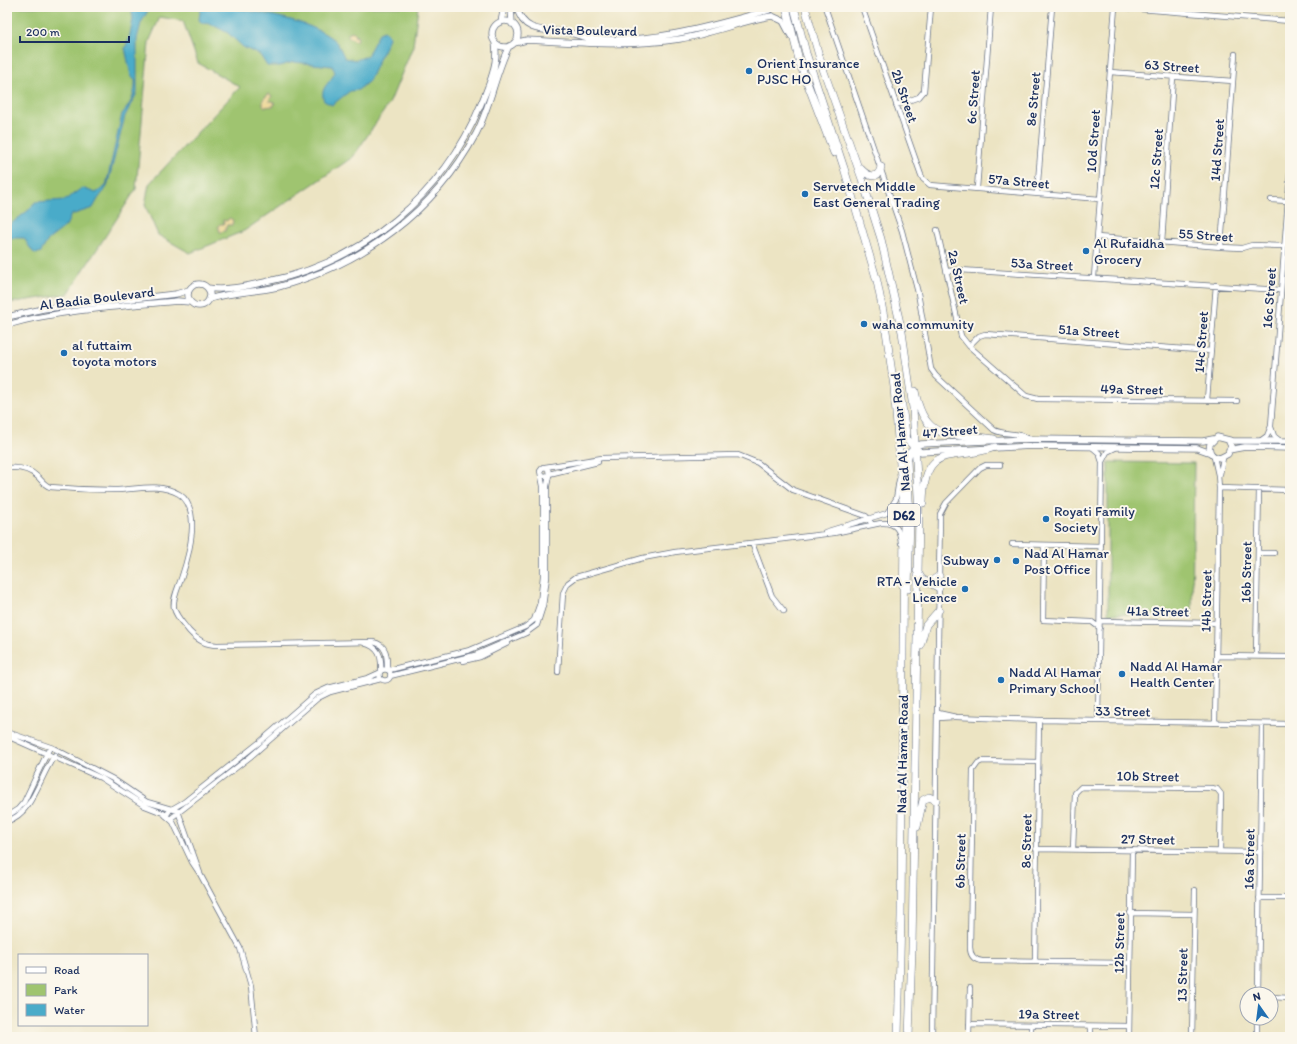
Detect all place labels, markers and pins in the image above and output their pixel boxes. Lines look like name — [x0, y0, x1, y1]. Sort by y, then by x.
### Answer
place label: Orient Insurance PJSC HO — [757, 55, 860, 88]
marker: Orient Insurance PJSC HO — [744, 66, 754, 76]
place label: Servetech Middle East General Trading — [813, 178, 941, 211]
marker: Servetech Middle East General Trading — [800, 189, 810, 199]
place label: Al Rufaidha Grocery — [1094, 235, 1165, 268]
marker: Al Rufaidha Grocery — [1081, 246, 1091, 256]
place label: waha community — [872, 316, 974, 333]
marker: waha community — [859, 319, 869, 329]
place label: al futtaim toyota motors — [72, 337, 157, 370]
marker: al futtaim toyota motors — [59, 348, 69, 358]
place label: Royati Family Society — [1054, 503, 1135, 536]
marker: Royati Family Society — [1041, 514, 1051, 524]
place label: Nad Al Hamar Post Office — [1024, 545, 1109, 578]
place label: Subway — [943, 552, 989, 569]
marker: Subway — [992, 555, 1002, 565]
marker: Nad Al Hamar Post Office — [1011, 556, 1021, 566]
place label: RTA - Vehicle Licence — [877, 573, 957, 606]
marker: RTA - Vehicle Licence — [960, 584, 970, 594]
place label: Nadd Al Hamar Health Center — [1130, 658, 1223, 691]
place label: Nadd Al Hamar Primary School — [1009, 664, 1102, 697]
marker: Nadd Al Hamar Health Center — [1117, 669, 1127, 679]
marker: Nadd Al Hamar Primary School — [996, 675, 1006, 685]

